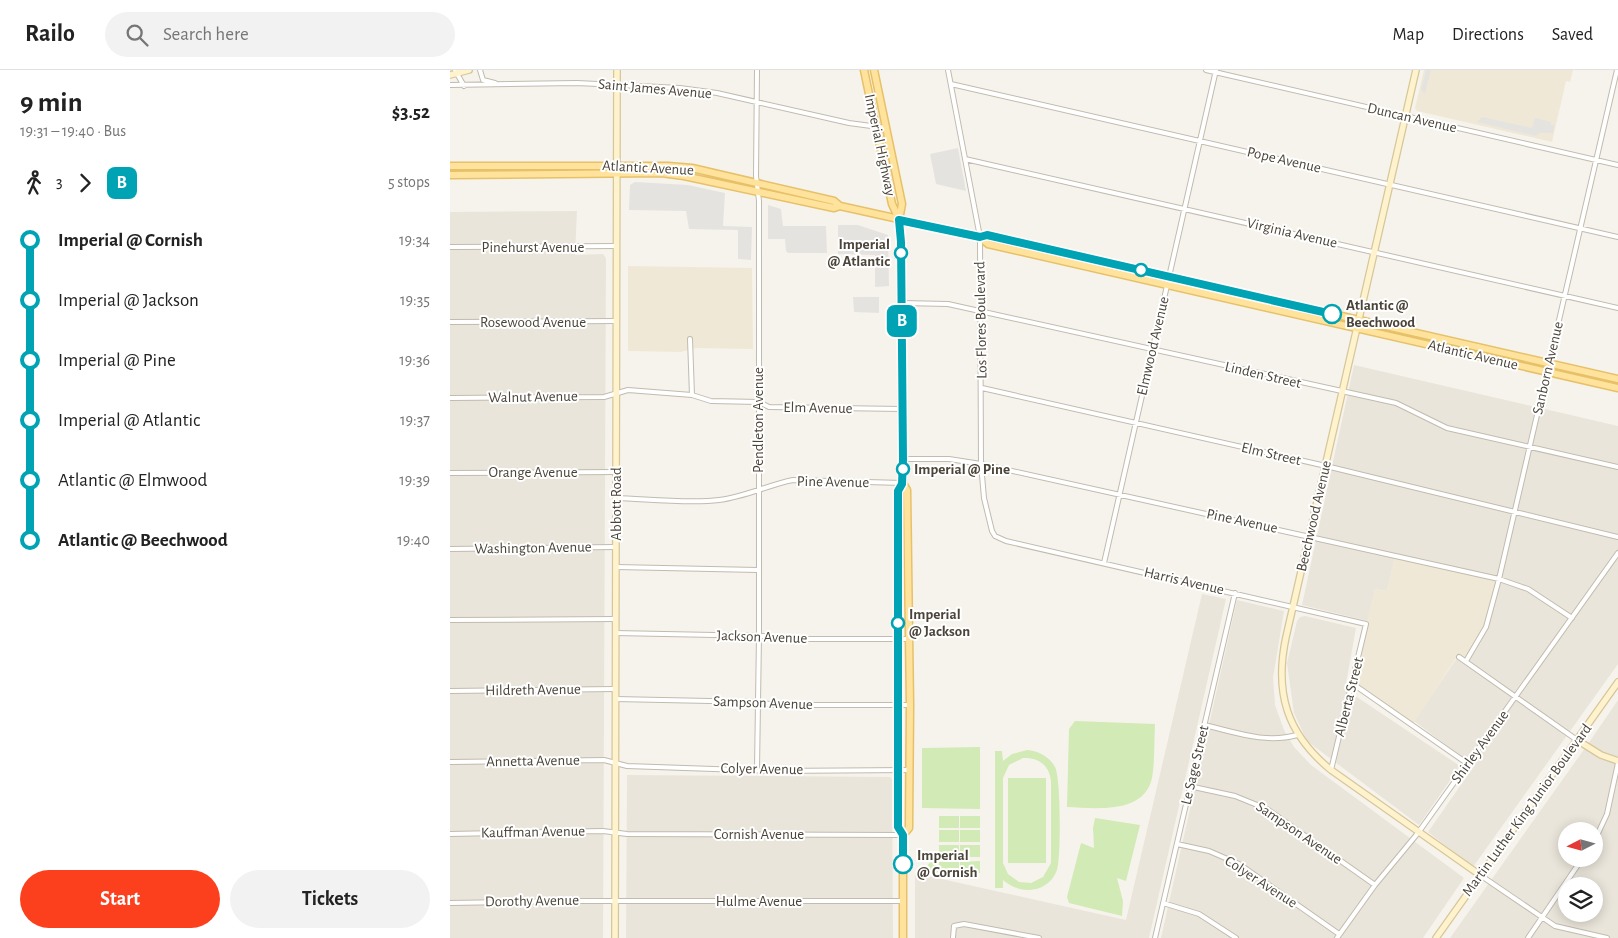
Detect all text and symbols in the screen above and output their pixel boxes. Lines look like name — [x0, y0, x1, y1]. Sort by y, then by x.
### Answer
search box — [105, 12, 455, 57]
icon: search — [123, 21, 151, 49]
text: Railo — [25, 22, 75, 46]
text: Search here — [163, 25, 249, 44]
text: Map — [1393, 26, 1424, 44]
text: Directions — [1452, 26, 1524, 44]
text: Saved — [1552, 26, 1593, 44]
street label: Saint James Avenue — [597, 77, 713, 101]
text: 9 min — [20, 89, 82, 117]
street label: Imperial Highway — [862, 93, 898, 198]
street label: Duncan Avenue — [1366, 100, 1458, 136]
text: $3.52 — [392, 103, 430, 122]
text: 19:31 – 19:40 · Bus — [20, 123, 126, 139]
street label: Pope Avenue — [1246, 144, 1322, 176]
street label: Atlantic Avenue — [602, 158, 694, 178]
icon: walk — [20, 169, 48, 197]
icon: forward — [71, 169, 99, 197]
text: 3 — [56, 174, 63, 190]
text: B — [117, 174, 127, 192]
text: 5 stops — [388, 174, 430, 190]
street label: Virginia Avenue — [1245, 215, 1339, 251]
text: Imperial @ Cornish — [58, 231, 203, 250]
text: 19:34 — [399, 232, 430, 248]
place label: Imperial @ Atlantic — [828, 237, 890, 269]
street label: Pinehurst Avenue — [482, 240, 584, 255]
marker: Imperial @ Atlantic — [894, 246, 908, 260]
street label: Los Flores Boulevard — [972, 261, 990, 379]
unlabelled marker — [1134, 263, 1148, 277]
text: Imperial @ Jackson — [58, 291, 199, 310]
text: 19:35 — [400, 292, 430, 308]
street label: Elmwood Avenue — [1134, 295, 1172, 397]
place label: Atlantic @ Beechwood — [1346, 298, 1415, 330]
marker: Atlantic @ Beechwood — [1322, 304, 1342, 324]
line badge: B — [886, 305, 918, 337]
text: B — [897, 312, 907, 330]
street label: Rosewood Avenue — [480, 315, 586, 330]
street label: Sanborn Avenue — [1530, 320, 1566, 416]
street label: Atlantic Avenue — [1427, 337, 1519, 373]
text: Imperial @ Pine — [58, 351, 176, 370]
text: 19:36 — [399, 352, 430, 368]
street label: Linden Street — [1223, 359, 1303, 391]
street label: Pendleton Avenue — [751, 367, 766, 473]
street label: Walnut Avenue — [488, 389, 578, 405]
street label: Elm Avenue — [783, 400, 853, 416]
text: Imperial @ Atlantic — [58, 411, 200, 430]
text: 19:37 — [400, 412, 430, 428]
street label: Elm Street — [1240, 440, 1302, 468]
street label: Beechwood Avenue — [1294, 459, 1334, 573]
marker: Imperial @ Pine — [896, 462, 910, 476]
place label: Imperial @ Pine — [914, 462, 1010, 477]
street label: Orange Avenue — [488, 465, 578, 480]
street label: Abbott Road — [609, 467, 624, 541]
text: Atlantic @ Elmwood — [58, 471, 207, 490]
text: 19:39 — [399, 472, 430, 488]
street label: Pine Avenue — [797, 474, 869, 490]
street label: Pine Avenue — [1205, 506, 1279, 536]
text: Atlantic @ Beechwood — [58, 531, 228, 550]
text: 19:40 — [397, 532, 430, 548]
street label: Washington Avenue — [474, 539, 592, 557]
street label: Harris Avenue — [1142, 564, 1226, 598]
place label: Imperial @ Jackson — [909, 607, 970, 639]
marker: Imperial @ Jackson — [891, 616, 905, 630]
street label: Jackson Avenue — [716, 628, 808, 646]
street label: Alberta Street — [1332, 656, 1366, 738]
street label: Hildreth Avenue — [485, 682, 581, 698]
street label: Sampson Avenue — [713, 694, 813, 712]
street label: Shirley Avenue — [1449, 708, 1512, 786]
street label: Martin Luther King Junior Boulevard — [1460, 721, 1595, 899]
street label: Le Sage Street — [1179, 724, 1211, 806]
street label: Annetta Avenue — [486, 753, 580, 769]
street label: Colyer Avenue — [721, 761, 804, 777]
street label: Sampson Avenue — [1253, 799, 1345, 867]
north arrow — [1558, 822, 1602, 868]
map controls — [1558, 822, 1603, 922]
street label: Kauffman Avenue — [481, 824, 585, 840]
street label: Cornish Avenue — [714, 827, 804, 842]
place label: Imperial @ Cornish — [917, 848, 978, 880]
street label: Colyer Avenue — [1222, 853, 1300, 911]
marker: Imperial @ Cornish — [893, 854, 913, 874]
button: Start — [20, 870, 220, 928]
button: Tickets — [230, 870, 430, 928]
button: layers — [1558, 877, 1603, 922]
street label: Dorothy Avenue — [485, 893, 579, 909]
street label: Hulme Avenue — [716, 894, 802, 909]

